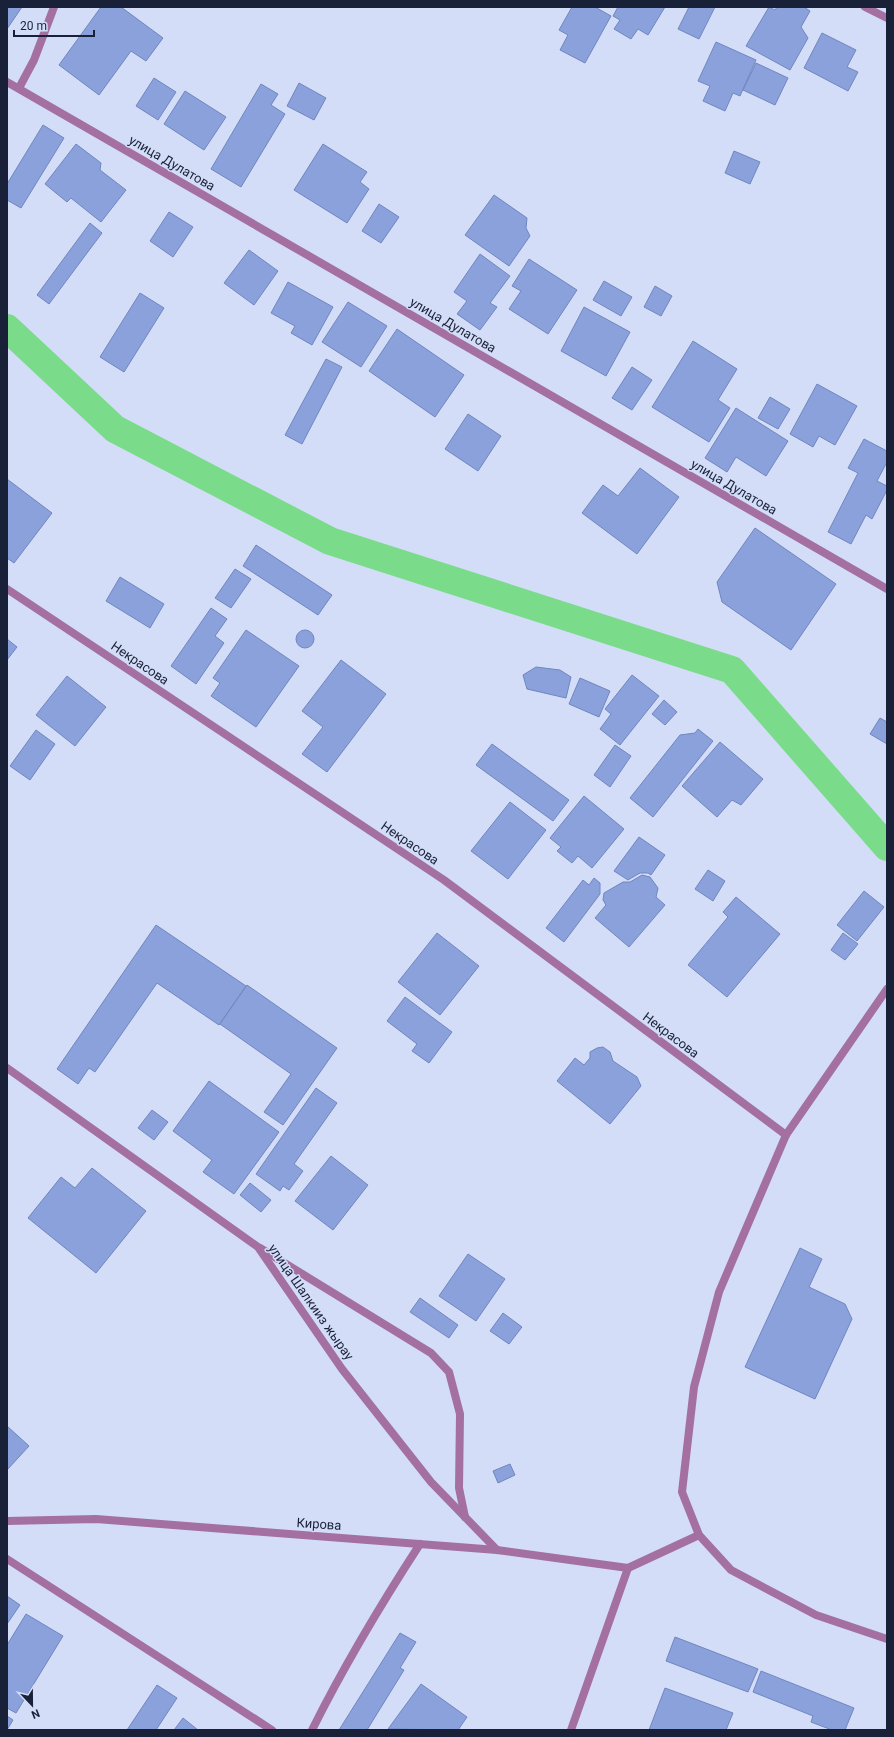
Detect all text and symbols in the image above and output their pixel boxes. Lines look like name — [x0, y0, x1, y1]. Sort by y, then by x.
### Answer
scale bar — [14, 12, 94, 38]
text: 20 m — [20, 19, 47, 33]
street label: улица Дулатова — [126, 132, 218, 194]
street label: улица Дулатова — [407, 294, 499, 356]
street label: улица Дулатова — [688, 456, 780, 518]
street label: Некрасова — [108, 638, 172, 688]
street label: Некрасова — [378, 818, 442, 868]
street label: Некрасова — [640, 1009, 702, 1061]
street label: улица Шалкииз жырау — [265, 1241, 357, 1363]
street label: Кирова — [296, 1515, 342, 1533]
north arrow — [12, 1685, 52, 1725]
text: N — [29, 1706, 42, 1721]

